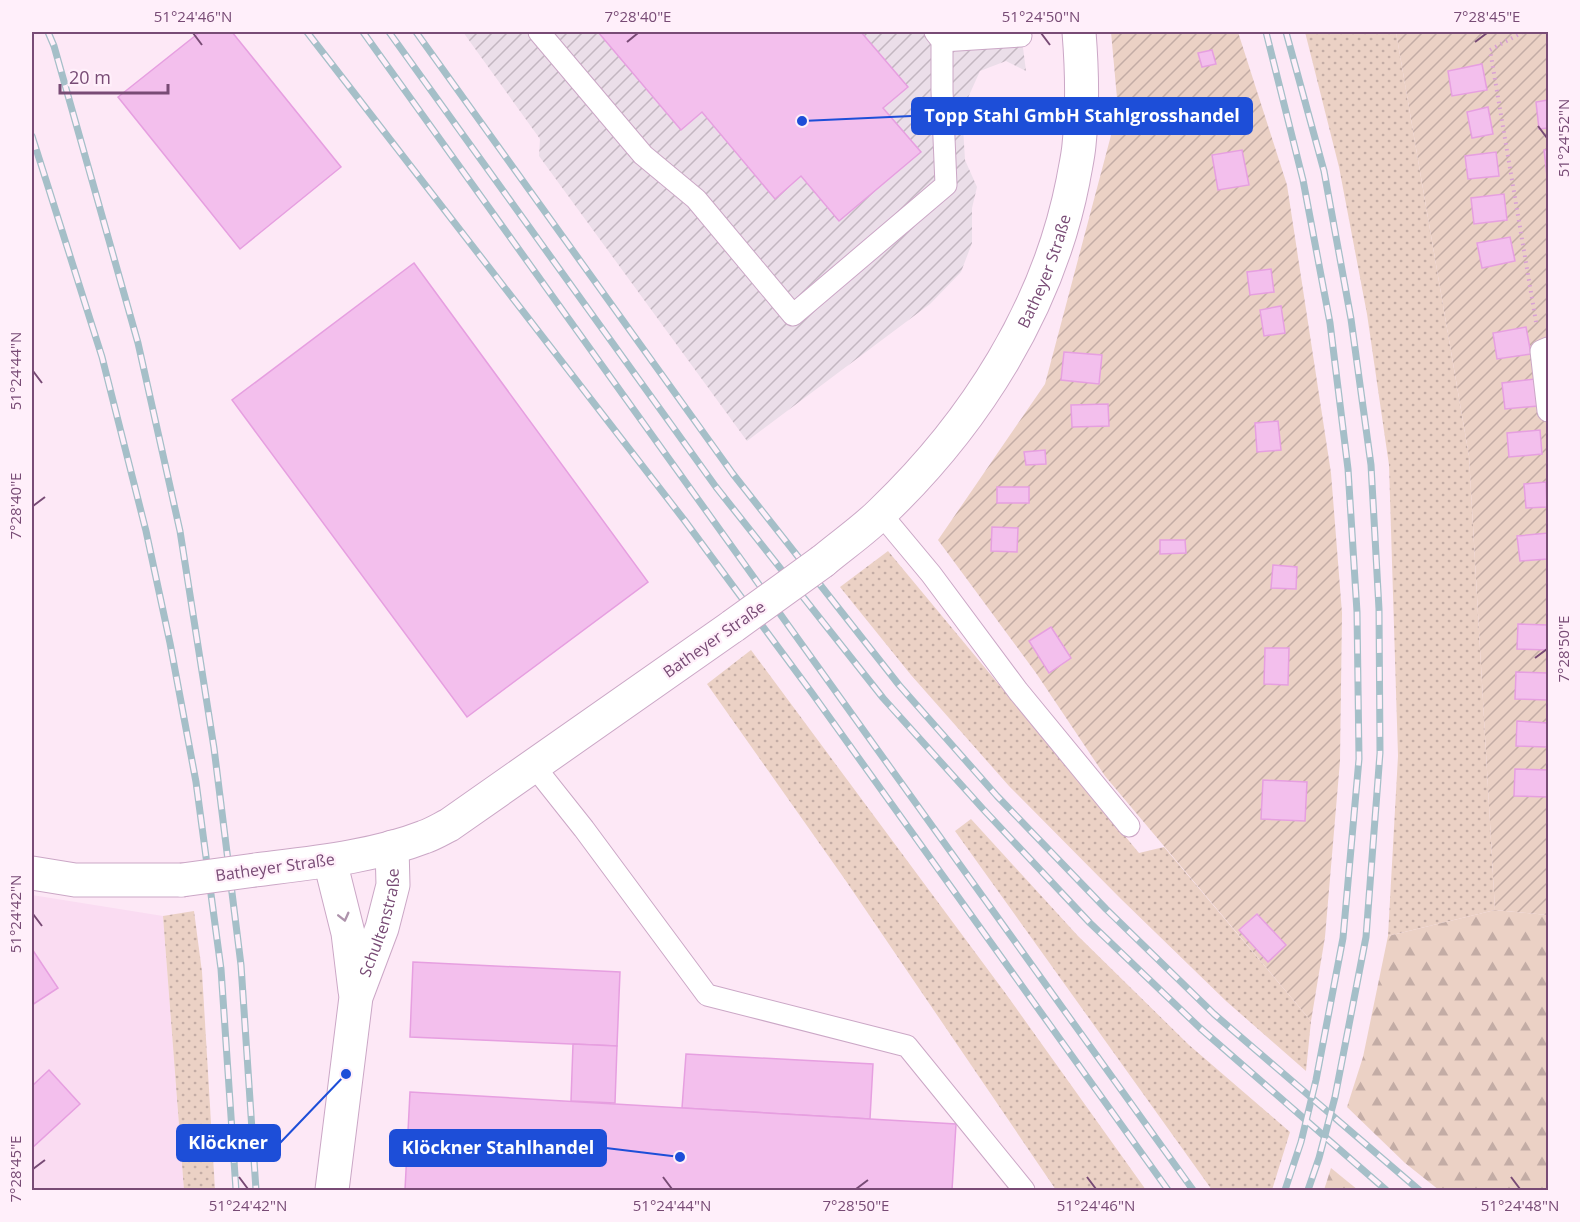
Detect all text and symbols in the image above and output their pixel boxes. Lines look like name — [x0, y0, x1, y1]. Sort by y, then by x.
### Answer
text: 51°24'46"N — [154, 6, 232, 26]
text: 7°28'40"E — [605, 6, 671, 26]
text: 51°24'50"N — [1002, 6, 1080, 26]
text: 7°28'45"E — [1454, 6, 1520, 26]
scale bar — [60, 57, 168, 95]
text: 20 m — [69, 65, 111, 89]
callout: Topp Stahl GmbH Stahlgrosshandel — [912, 98, 1252, 134]
text: 51°24'52"N — [1553, 99, 1573, 177]
text: Topp Stahl GmbH Stahlgrosshandel — [924, 103, 1240, 127]
street label: Batheyer Straße — [1012, 212, 1076, 332]
text: 51°24'44"N — [5, 332, 25, 410]
text: 7°28'40"E — [5, 473, 25, 539]
street label: Batheyer Straße — [658, 595, 770, 683]
text: 7°28'50"E — [1553, 616, 1573, 682]
street label: Batheyer Straße — [214, 848, 336, 886]
street label: Schultenstraße — [354, 868, 404, 980]
text: 51°24'42"N — [5, 875, 25, 953]
one-way arrow — [337, 912, 350, 922]
callout: Klöckner — [177, 1125, 280, 1161]
text: Klöckner — [188, 1130, 268, 1154]
callout: Klöckner Stahlhandel — [390, 1130, 606, 1166]
text: Klöckner Stahlhandel — [402, 1135, 594, 1159]
text: 7°28'45"E — [5, 1136, 25, 1202]
text: 51°24'42"N — [209, 1195, 287, 1215]
text: 51°24'44"N — [633, 1195, 711, 1215]
text: 7°28'50"E — [823, 1195, 889, 1215]
text: 51°24'46"N — [1057, 1195, 1135, 1215]
text: 51°24'48"N — [1481, 1195, 1559, 1215]

